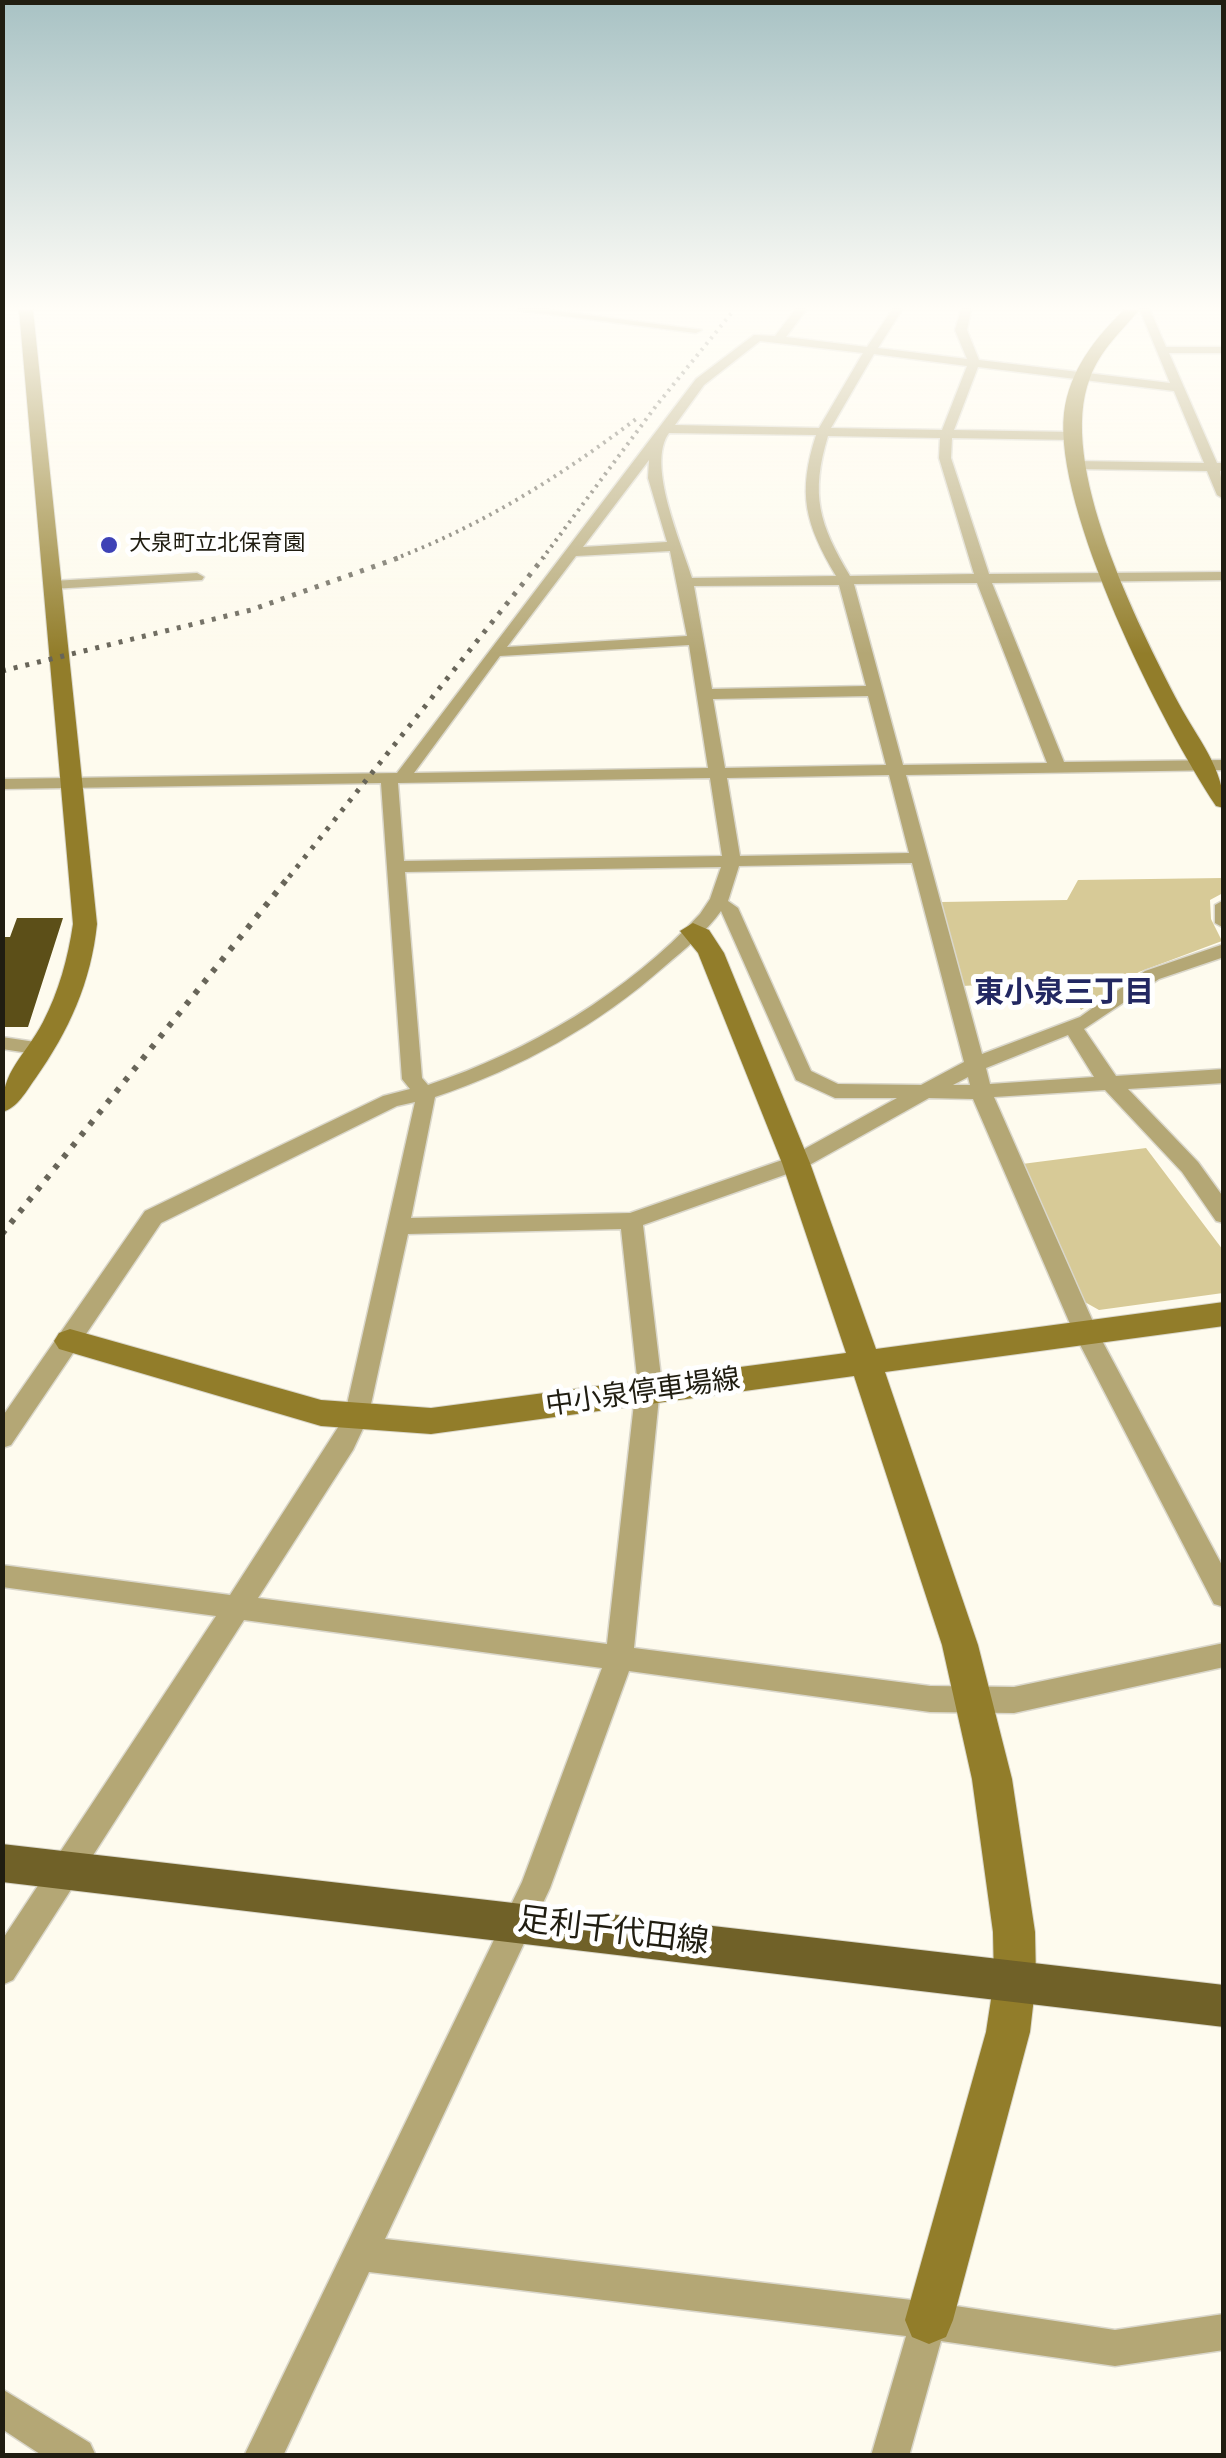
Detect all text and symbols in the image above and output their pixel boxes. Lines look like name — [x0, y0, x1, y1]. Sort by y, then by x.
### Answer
place label: 大泉町立北保育園 — [129, 532, 305, 558]
marker: 大泉町立北保育園 — [98, 534, 120, 556]
district label: 東小泉三丁目 — [974, 977, 1154, 1013]
street label: 中小泉停車場線 — [544, 1364, 742, 1424]
street label: 足利千代田線 — [515, 1902, 711, 1964]

